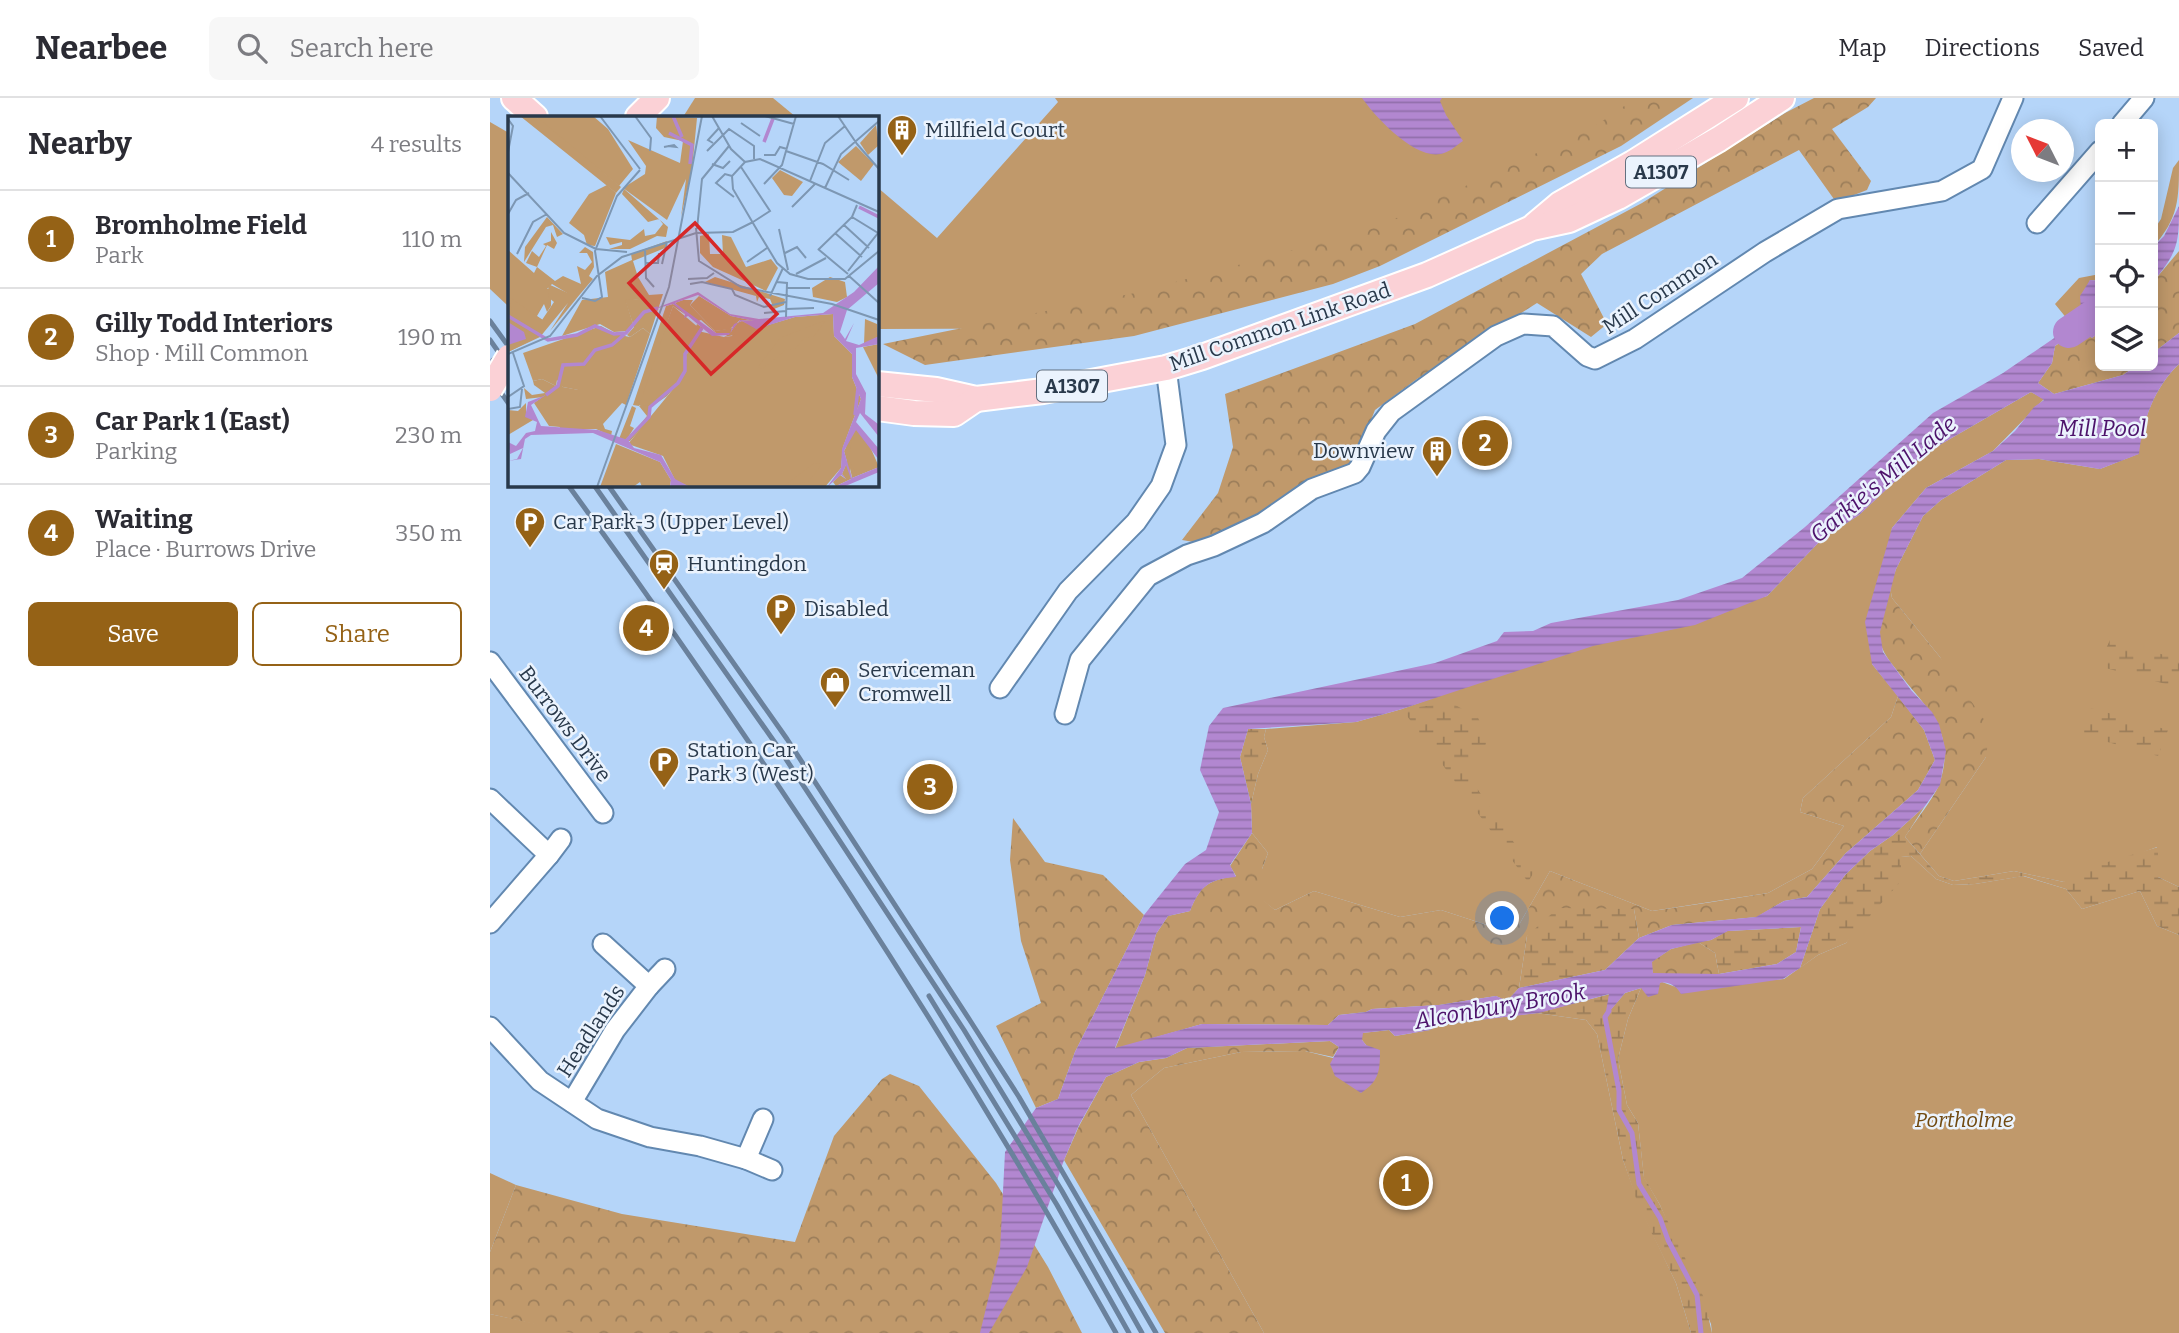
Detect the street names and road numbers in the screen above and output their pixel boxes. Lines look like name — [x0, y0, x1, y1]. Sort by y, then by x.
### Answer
road number: A1307 — [1626, 156, 1696, 188]
street label: Mill Common — [1598, 246, 1722, 340]
street label: Mill Common Link Road — [1166, 277, 1394, 377]
road number: A1307 — [1037, 370, 1107, 402]
street label: Burrows Drive — [513, 661, 617, 787]
street label: Headlands — [552, 980, 630, 1082]

